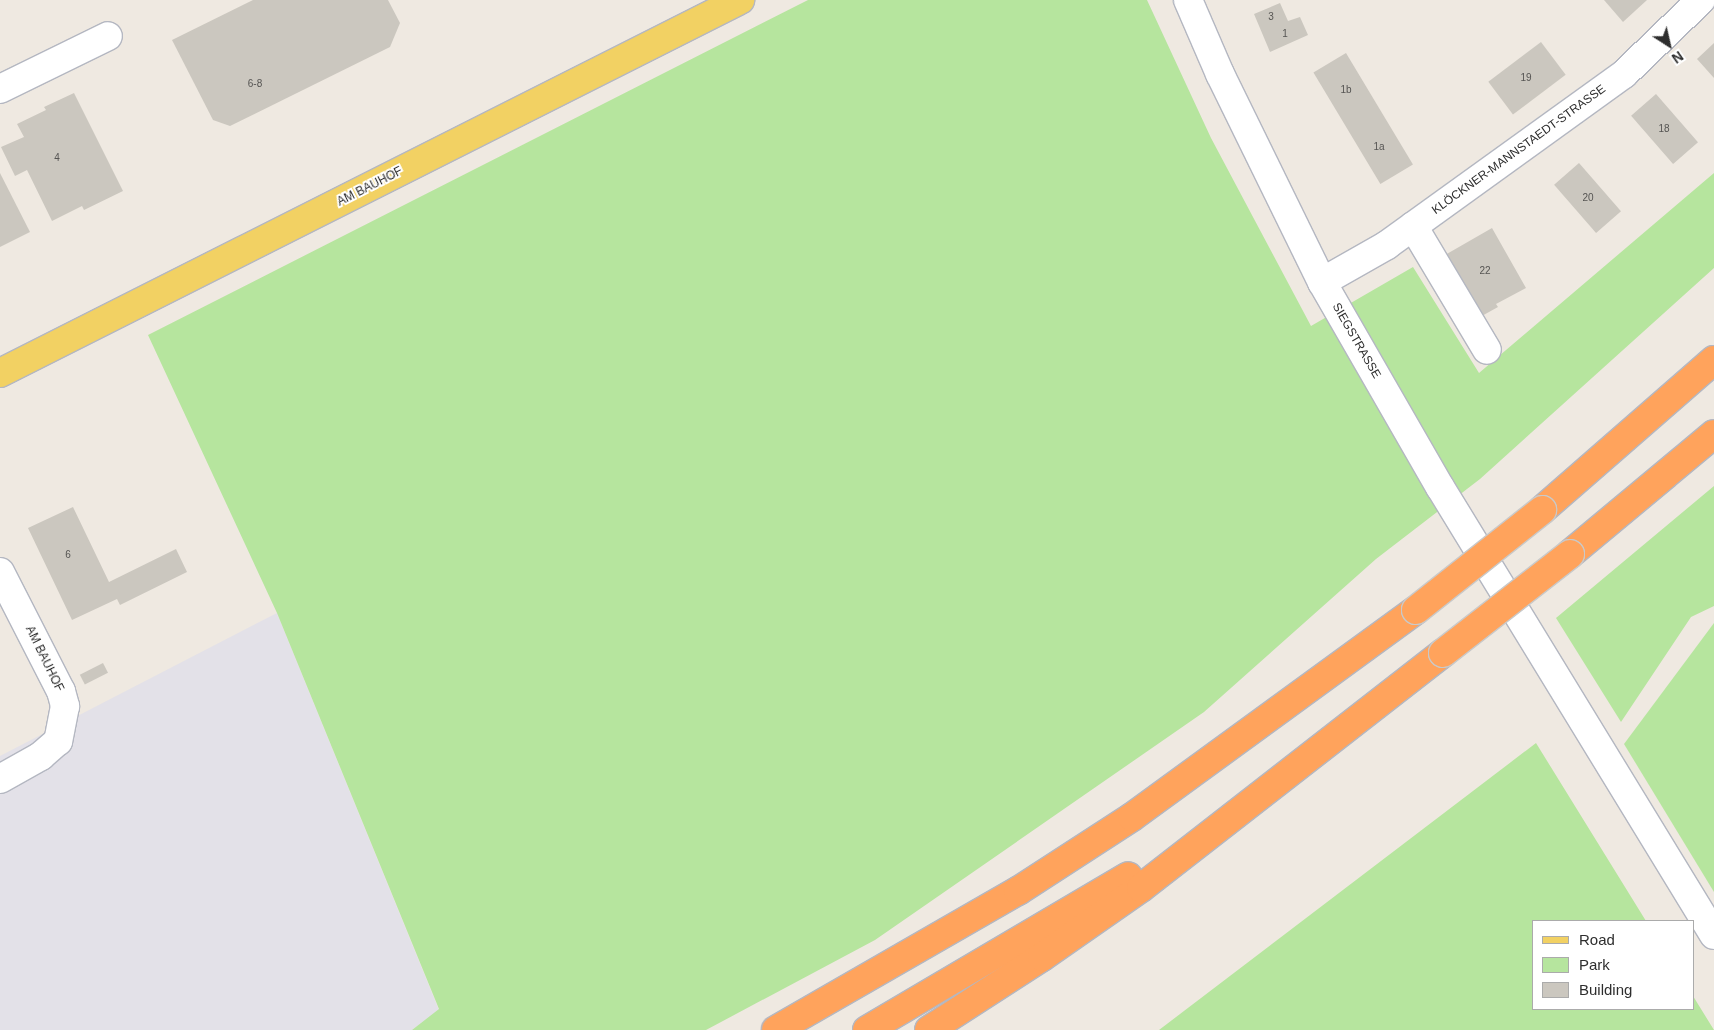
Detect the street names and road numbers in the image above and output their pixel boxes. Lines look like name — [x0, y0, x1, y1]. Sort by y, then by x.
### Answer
street label: KLÖCKNER-MANNSTAEDT-STRASSE — [1429, 82, 1609, 218]
street label: AM BAUHOF — [335, 164, 405, 210]
street label: SIEGSTRASSE — [1329, 301, 1383, 381]
street label: AM BAUHOF — [22, 624, 66, 694]

